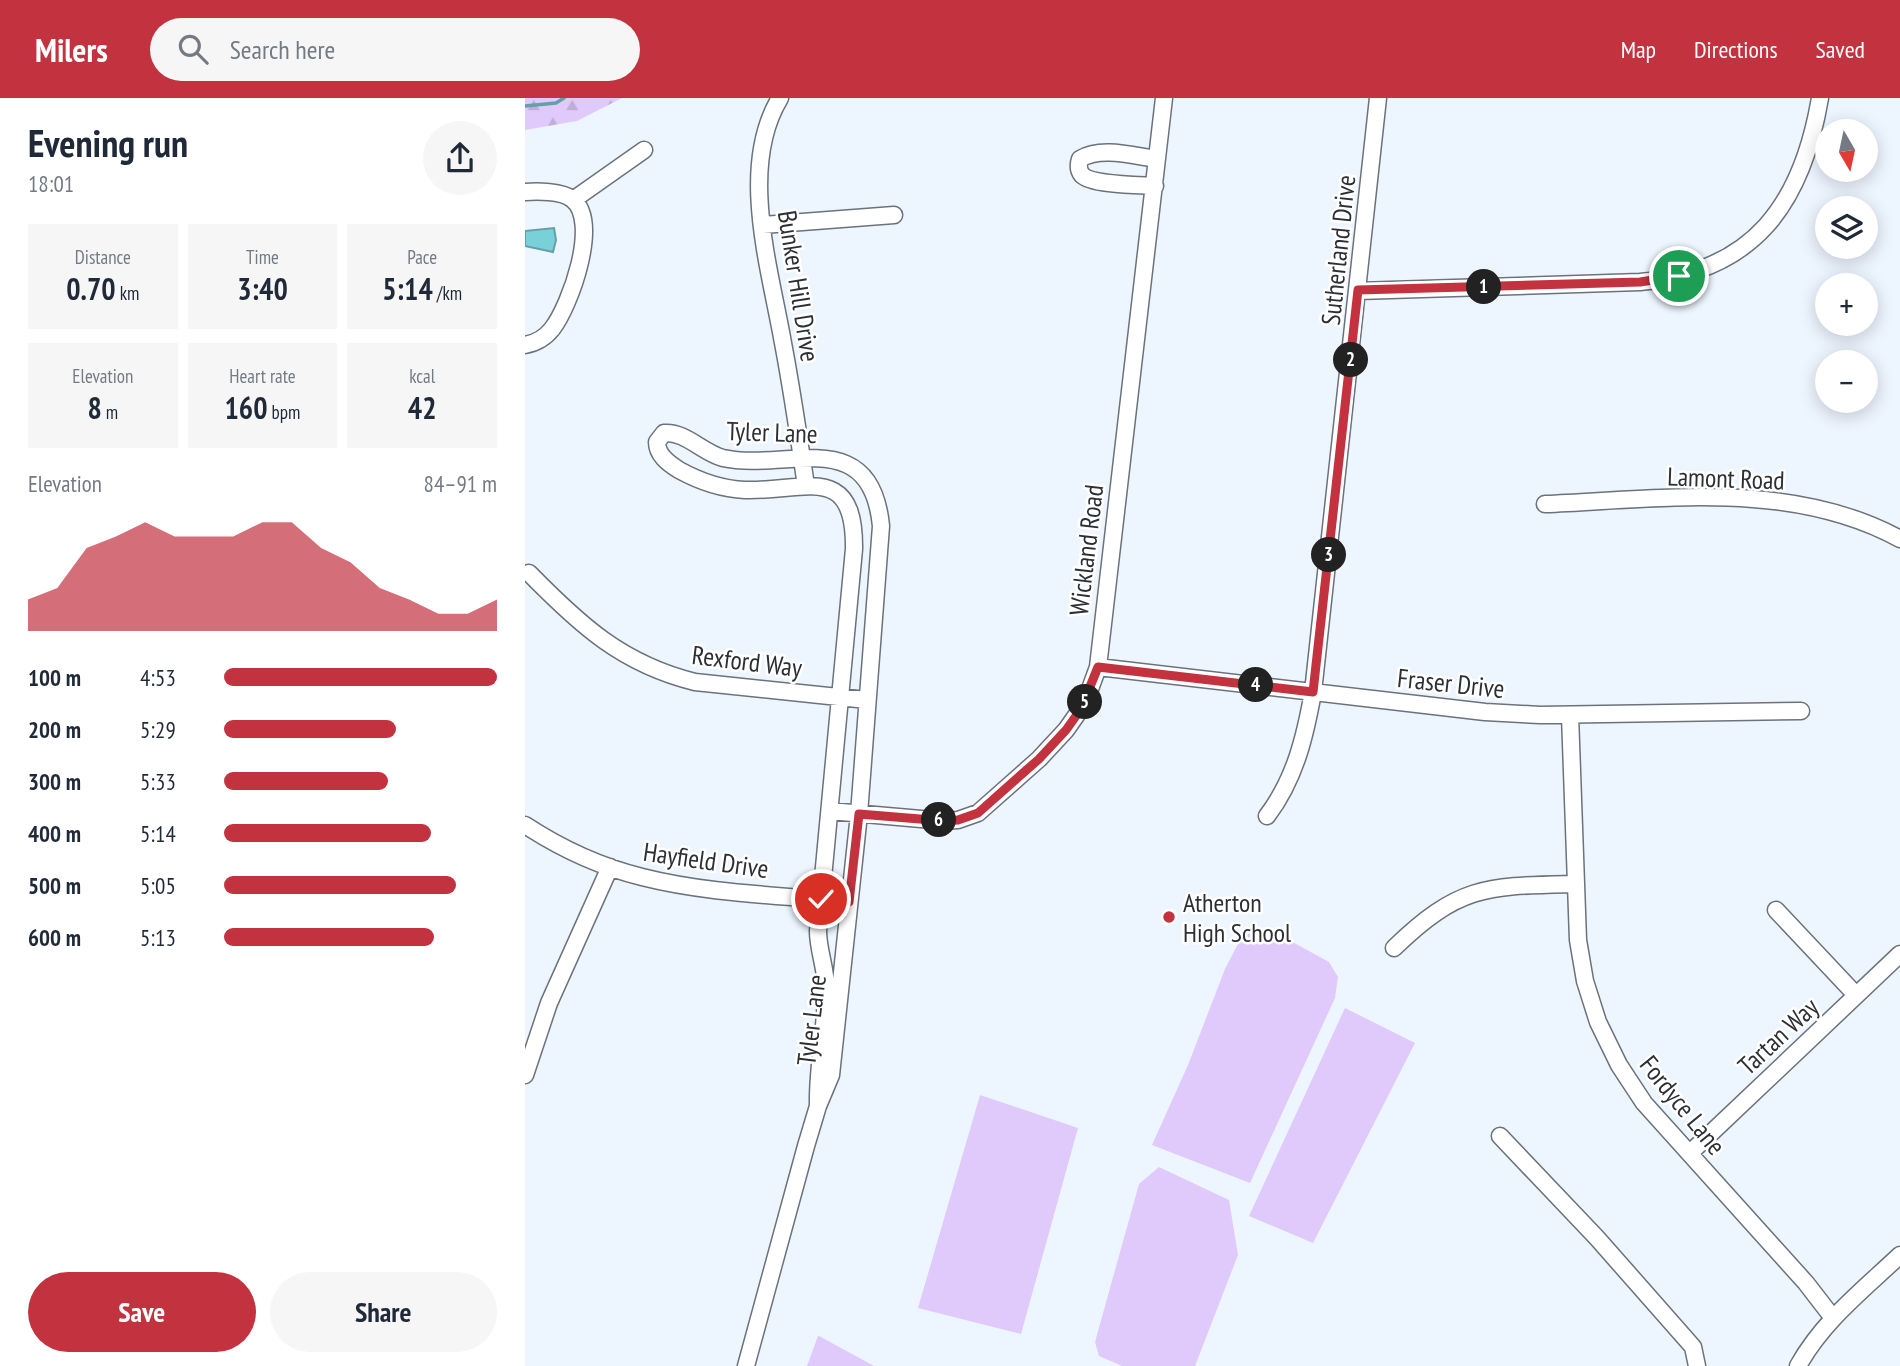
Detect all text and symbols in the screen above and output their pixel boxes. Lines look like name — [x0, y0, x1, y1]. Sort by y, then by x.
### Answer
search box — [150, 18, 640, 81]
text: Milers — [35, 28, 108, 71]
icon: search — [174, 30, 212, 68]
text: Search here — [230, 33, 335, 66]
text: Map — [1621, 34, 1656, 65]
text: Directions — [1694, 34, 1778, 65]
text: Saved — [1816, 34, 1865, 65]
text: Evening run — [28, 118, 188, 167]
north arrow — [1815, 119, 1878, 182]
map controls — [1815, 119, 1878, 413]
button: share — [423, 121, 497, 195]
text: 18:01 — [28, 169, 74, 198]
street label: Sutherland Drive — [1314, 173, 1362, 327]
button: layers — [1815, 196, 1878, 259]
street label: Bunker Hill Drive — [771, 208, 827, 364]
text: Distance — [75, 245, 131, 269]
text: Time — [246, 245, 279, 269]
text: Pace — [407, 245, 437, 269]
pin — [1649, 246, 1709, 306]
icon: arrive — [1660, 257, 1698, 295]
text: 0.70 — [66, 269, 116, 308]
text: 3:40 — [237, 269, 288, 308]
text: 5:14 — [382, 269, 433, 308]
pin: 1 — [1467, 270, 1501, 304]
button: + — [1815, 273, 1878, 336]
text: 1 — [1479, 274, 1488, 298]
text: km — [116, 281, 139, 305]
text: /km — [433, 281, 462, 305]
pin: 2 — [1333, 342, 1369, 378]
text: 2 — [1346, 347, 1355, 371]
button: − — [1815, 350, 1878, 413]
text: Elevation — [72, 364, 133, 388]
text: Heart rate — [229, 364, 296, 388]
text: kcal — [409, 364, 435, 388]
text: 8 — [87, 388, 102, 427]
text: 160 — [225, 388, 268, 427]
text: 42 — [408, 388, 437, 427]
text: m — [102, 400, 118, 424]
text: bpm — [268, 400, 300, 424]
street label: Tyler Lane — [726, 414, 818, 450]
street label: Lamont Road — [1667, 459, 1785, 497]
text: Elevation — [28, 469, 102, 498]
text: 84–91 m — [424, 469, 497, 498]
street label: Wickland Road — [1062, 483, 1110, 617]
pin: 3 — [1311, 538, 1347, 573]
text: 3 — [1324, 542, 1333, 566]
street label: Rexford Way — [690, 638, 804, 684]
street label: Fraser Drive — [1396, 661, 1506, 705]
text: 100 m — [28, 663, 81, 692]
text: 4:53 — [140, 663, 176, 692]
pin: 4 — [1239, 668, 1273, 702]
text: 4 — [1251, 672, 1260, 696]
pin: 5 — [1067, 684, 1103, 720]
text: 5 — [1080, 689, 1089, 713]
text: 200 m — [28, 715, 81, 744]
text: 5:29 — [140, 715, 176, 744]
text: 300 m — [28, 767, 81, 796]
text: 5:33 — [140, 767, 176, 796]
pin: 6 — [921, 802, 957, 838]
text: 6 — [934, 807, 943, 831]
text: 400 m — [28, 819, 81, 848]
text: 5:14 — [140, 819, 176, 848]
street label: Hayfield Drive — [641, 835, 771, 885]
pin — [791, 869, 851, 929]
text: 500 m — [28, 871, 81, 900]
text: 5:05 — [140, 871, 176, 900]
icon: check — [802, 880, 840, 918]
place label: Atherton High School — [1183, 886, 1291, 949]
marker: Atherton High School — [1161, 909, 1177, 925]
text: 600 m — [28, 923, 81, 952]
text: 5:13 — [140, 923, 176, 952]
street label: Tyler Lane — [789, 973, 833, 1067]
street label: Tartan Way — [1731, 990, 1825, 1082]
street label: Fordyce Lane — [1633, 1049, 1733, 1161]
button: Save — [28, 1272, 256, 1352]
button: Share — [270, 1272, 497, 1352]

